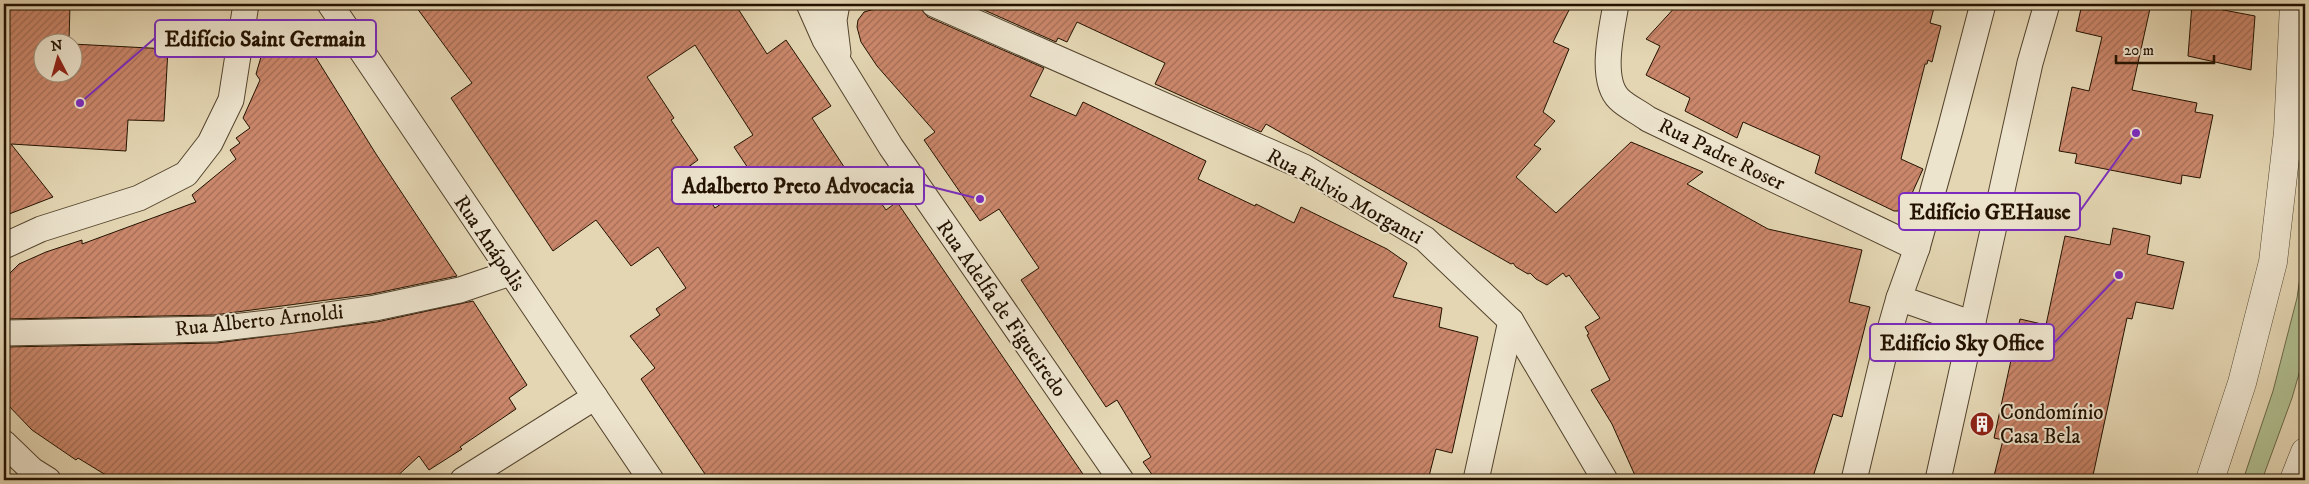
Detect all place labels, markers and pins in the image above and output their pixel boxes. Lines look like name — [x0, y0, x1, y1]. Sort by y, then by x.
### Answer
callout: Edifício Saint Germain — [155, 20, 376, 57]
callout: Adalberto Preto Advocacia — [672, 167, 924, 204]
callout: Edifício GEHause — [1899, 193, 2080, 230]
callout: Edifício Sky Office — [1870, 324, 2054, 361]
place label: Condomínio Casa Bela — [2000, 400, 2104, 450]
building icon: Condomínio Casa Bela — [1969, 411, 1995, 437]

